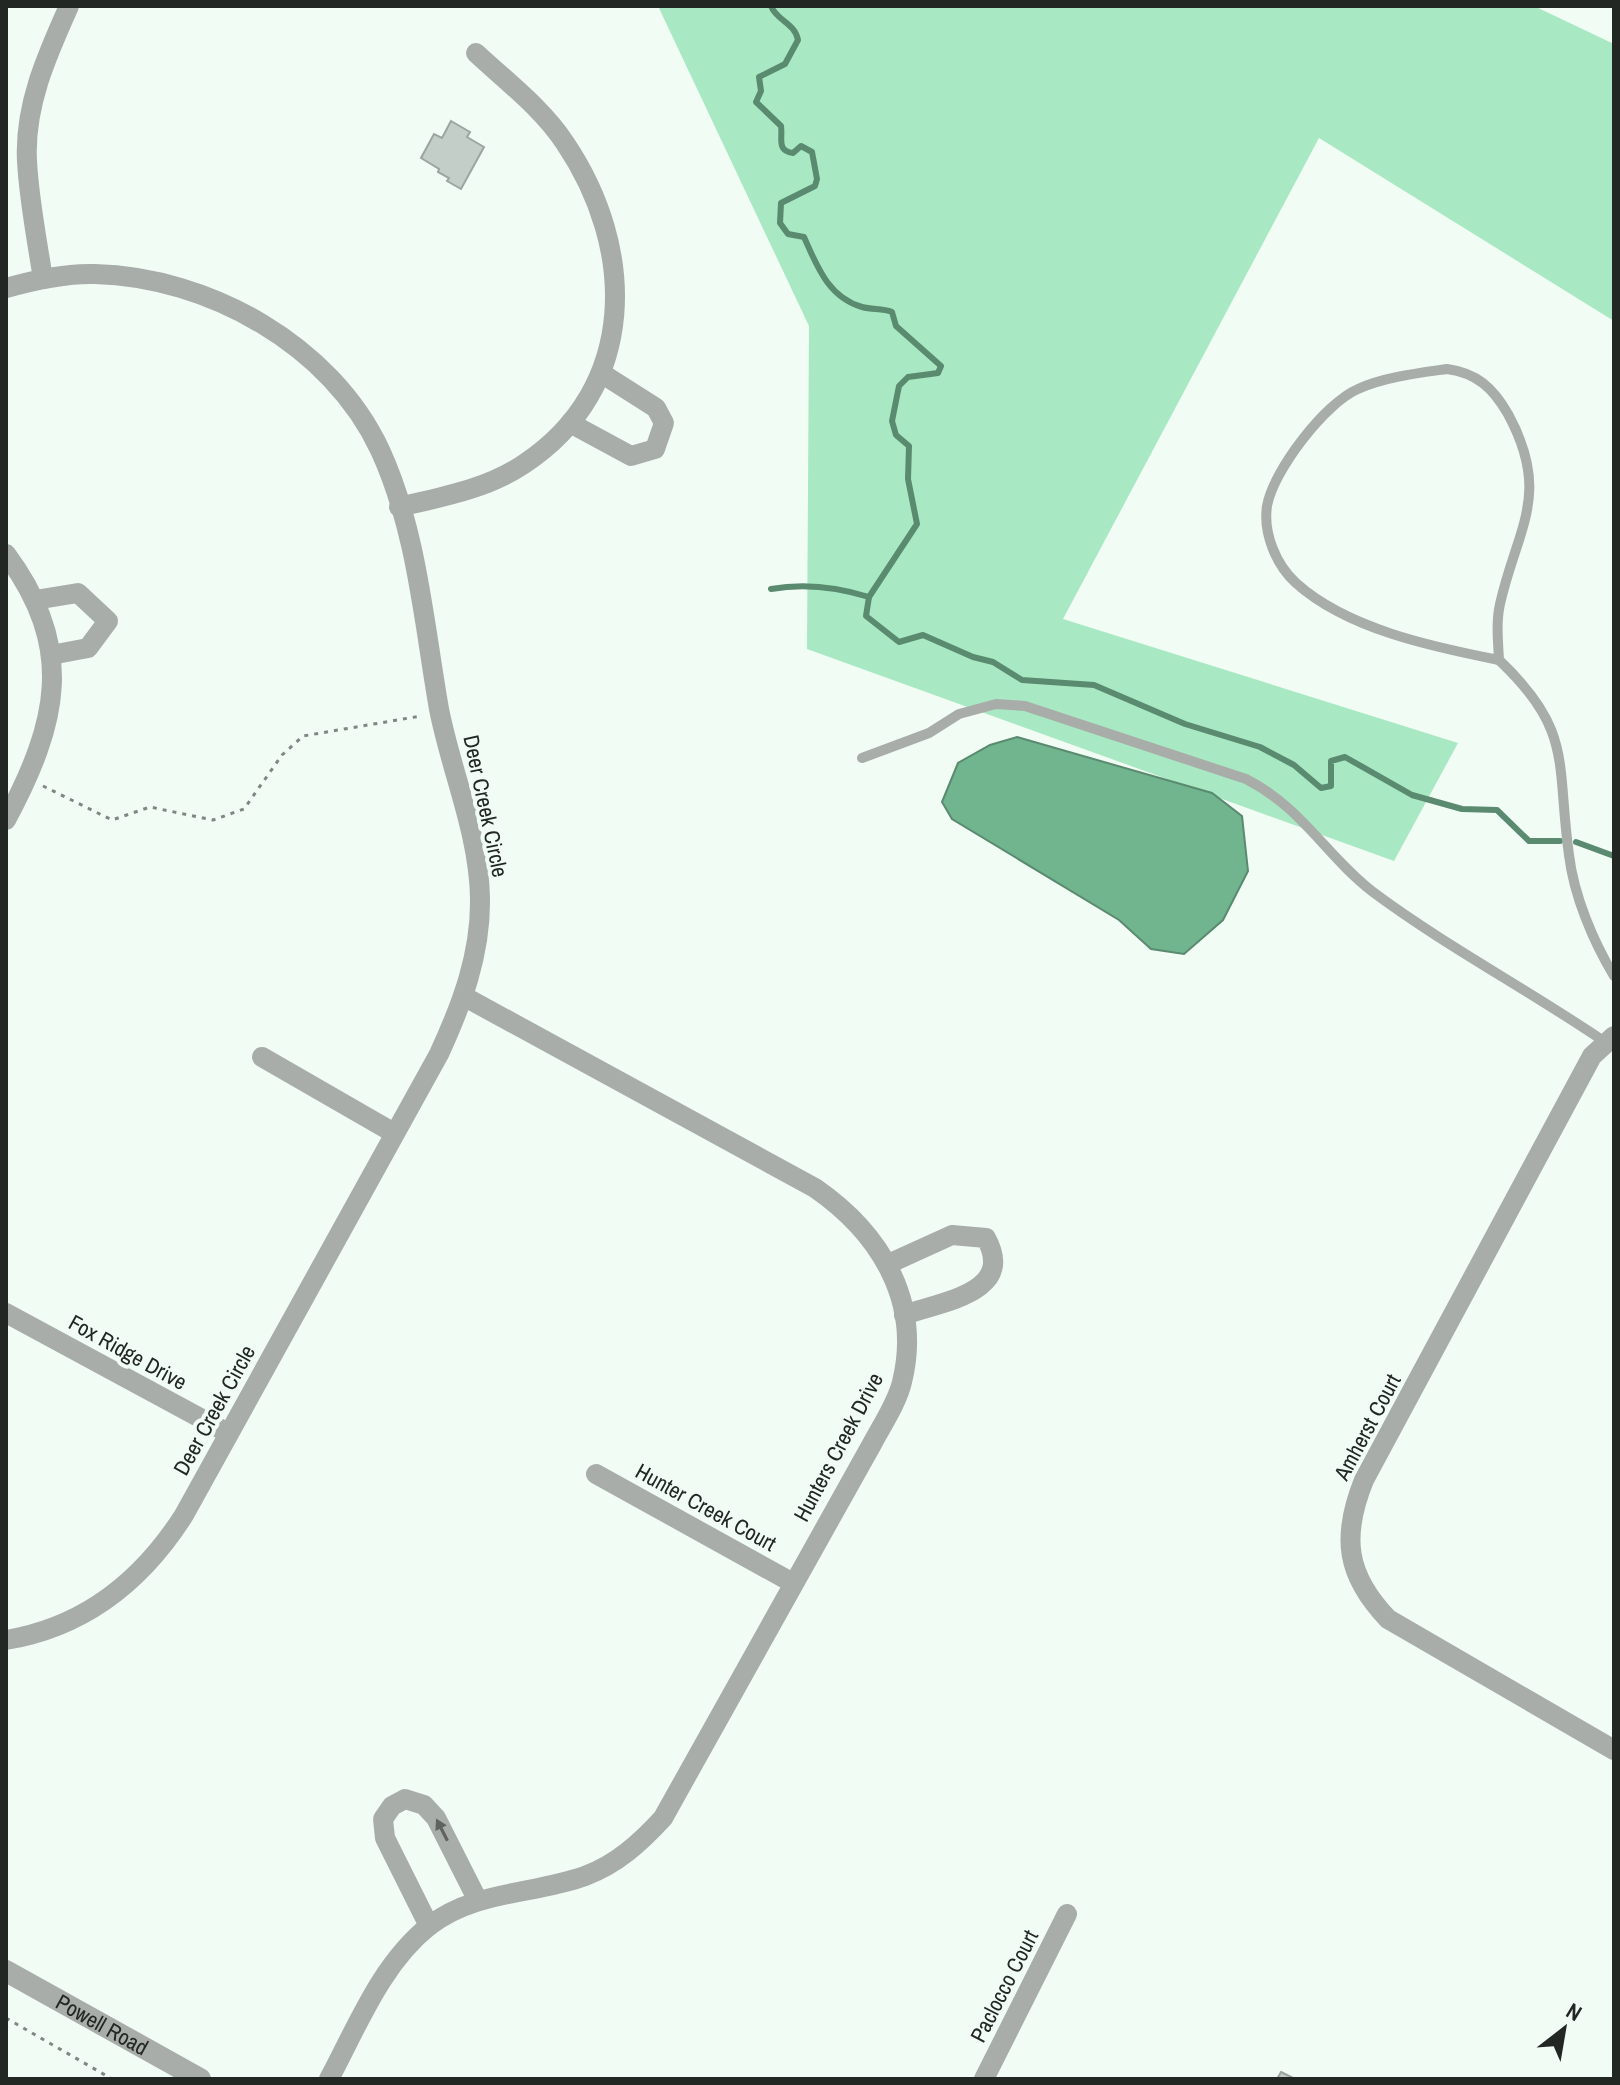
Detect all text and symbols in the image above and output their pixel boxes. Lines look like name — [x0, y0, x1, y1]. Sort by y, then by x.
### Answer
street label: Deer Creek Circle — [456, 732, 516, 880]
street label: Fox Ridge Drive — [64, 1307, 192, 1397]
street label: Deer Creek Circle — [166, 1340, 262, 1480]
street label: Hunters Creek Drive — [786, 1367, 890, 1527]
street label: Amherst Court — [1326, 1369, 1408, 1486]
street label: Hunter Creek Court — [630, 1456, 782, 1558]
one-way arrow — [435, 1818, 449, 1841]
street label: Paclocco Court — [963, 1925, 1045, 2047]
street label: Powell Road — [51, 1987, 154, 2062]
north arrow — [1524, 1989, 1604, 2069]
text: N — [1561, 1996, 1588, 2028]

